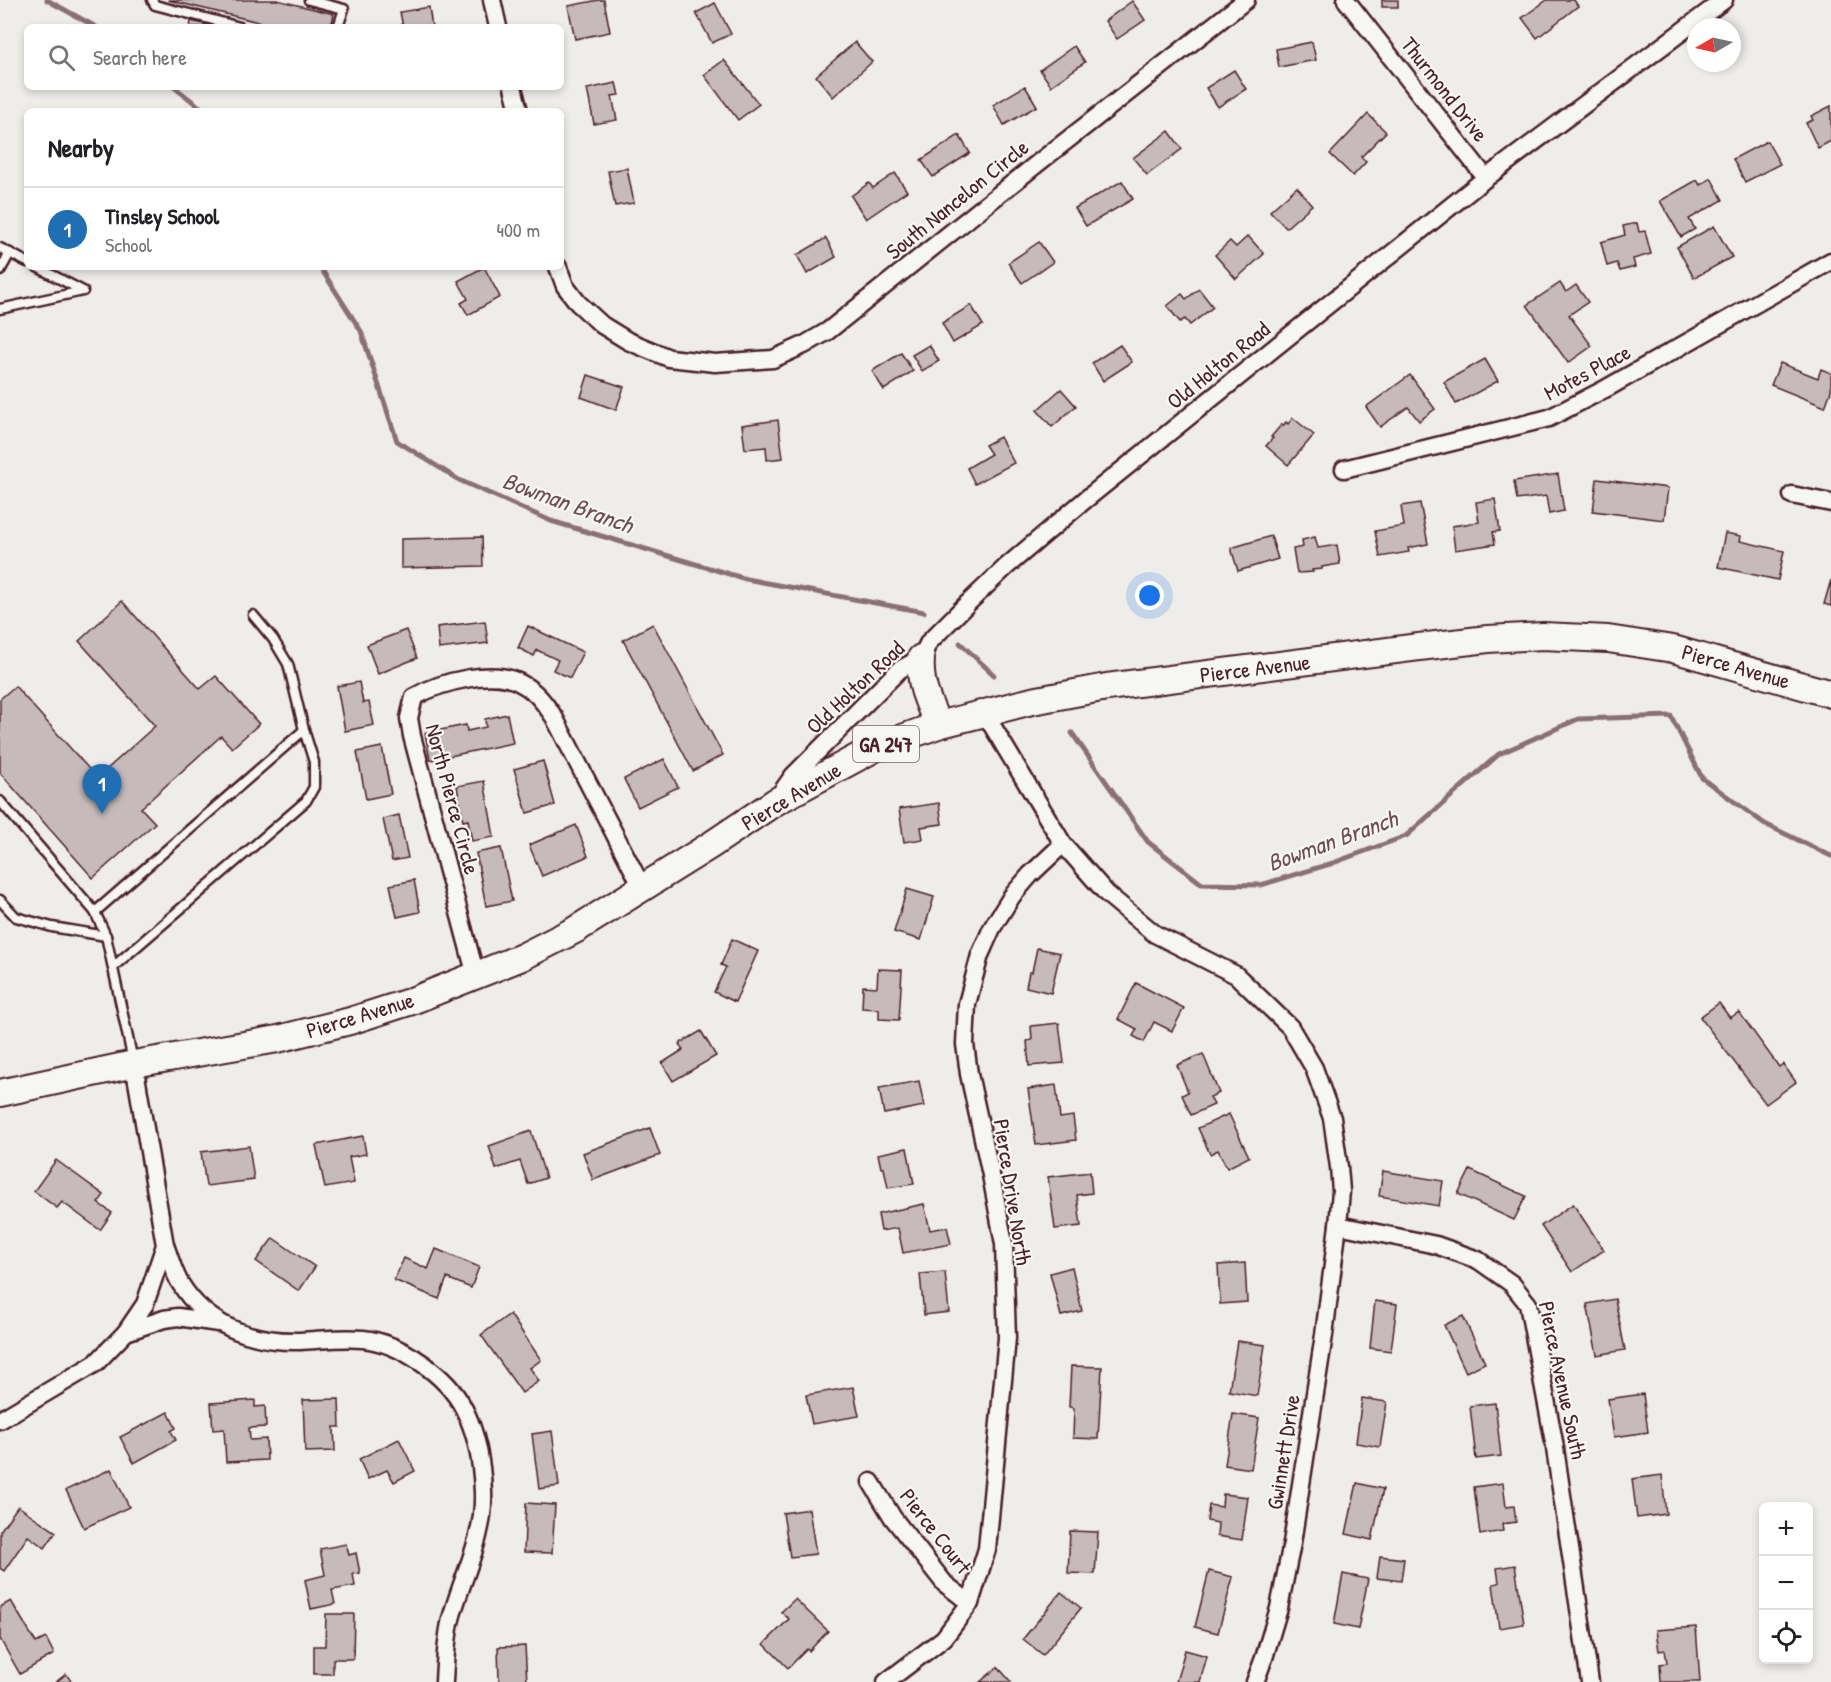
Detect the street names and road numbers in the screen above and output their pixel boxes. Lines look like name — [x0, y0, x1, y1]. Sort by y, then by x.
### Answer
street label: Thurmond Drive — [1395, 30, 1496, 148]
street label: South Nancelon Circle — [879, 132, 1035, 266]
street label: Old Holton Road — [1160, 314, 1276, 416]
street label: Motes Place — [1538, 337, 1636, 407]
street label: Old Holton Road — [799, 633, 911, 740]
street label: Pierce Avenue — [1679, 636, 1794, 696]
street label: Pierce Avenue — [1198, 646, 1312, 690]
street label: North Pierce Circle — [419, 720, 488, 878]
road number: GA 247 — [853, 726, 919, 762]
street label: Pierce Avenue — [736, 754, 846, 837]
street label: Pierce Avenue — [303, 984, 418, 1046]
street label: Pierce Drive North — [987, 1117, 1039, 1267]
street label: Pierce Avenue South — [1532, 1298, 1594, 1462]
street label: Gwinnett Drive — [1259, 1392, 1307, 1512]
street label: Pierce Court — [893, 1482, 979, 1580]

